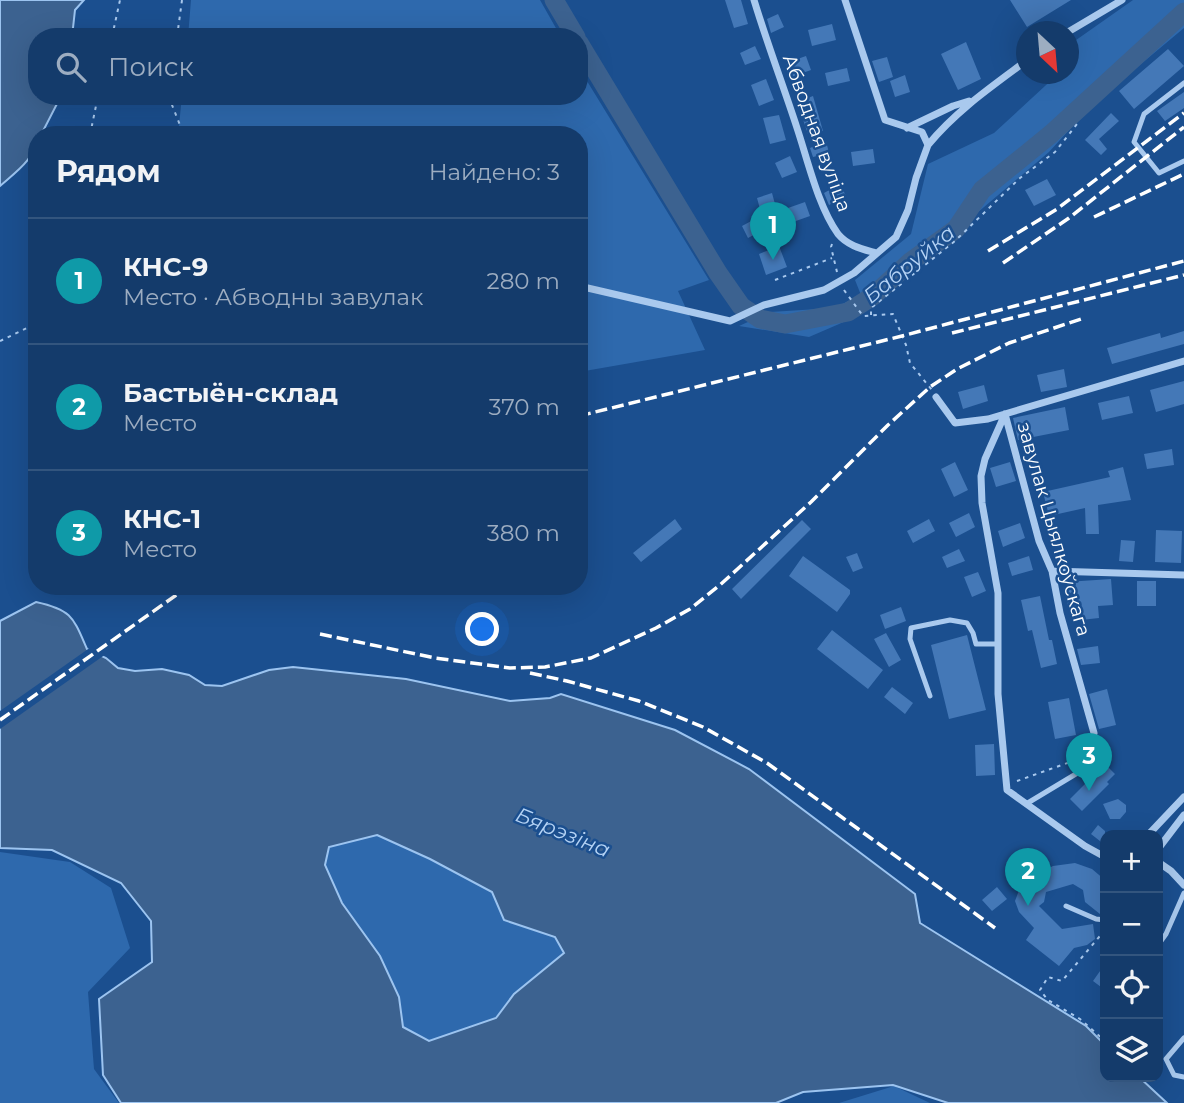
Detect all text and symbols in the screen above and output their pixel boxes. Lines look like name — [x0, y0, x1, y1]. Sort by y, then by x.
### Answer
north arrow — [1016, 21, 1079, 84]
search box — [28, 28, 588, 105]
icon: search — [52, 48, 90, 86]
text: Поиск — [108, 51, 194, 83]
street label: Абводная вуліца — [778, 51, 856, 215]
text: Рядом — [56, 153, 161, 190]
text: Найдено: 3 — [429, 158, 560, 186]
pin: 1 — [750, 202, 796, 260]
water label: Бабруйка — [858, 220, 960, 308]
text: КНС-9 — [123, 251, 208, 283]
text: 1 — [74, 267, 84, 295]
text: 280 m — [487, 267, 560, 295]
text: Место · Абводны завулак — [123, 283, 423, 311]
text: Бастыён-склад — [123, 377, 338, 409]
text: 2 — [72, 393, 86, 421]
text: 370 m — [489, 393, 560, 421]
text: Место — [123, 409, 197, 437]
street label: завулак Цыялкоўскага — [1012, 419, 1096, 639]
text: КНС-1 — [123, 503, 201, 535]
text: 3 — [72, 519, 86, 547]
text: 380 m — [487, 519, 560, 547]
text: Место — [123, 535, 197, 563]
your location — [465, 612, 499, 646]
pin: 3 — [1066, 733, 1112, 791]
water label: Бярэзіна — [512, 802, 614, 862]
map controls — [1100, 830, 1163, 1082]
button: + — [1100, 830, 1163, 893]
pin: 2 — [1005, 848, 1051, 906]
button: − — [1100, 893, 1163, 956]
button: locate — [1100, 956, 1163, 1019]
button: layers — [1100, 1019, 1163, 1082]

